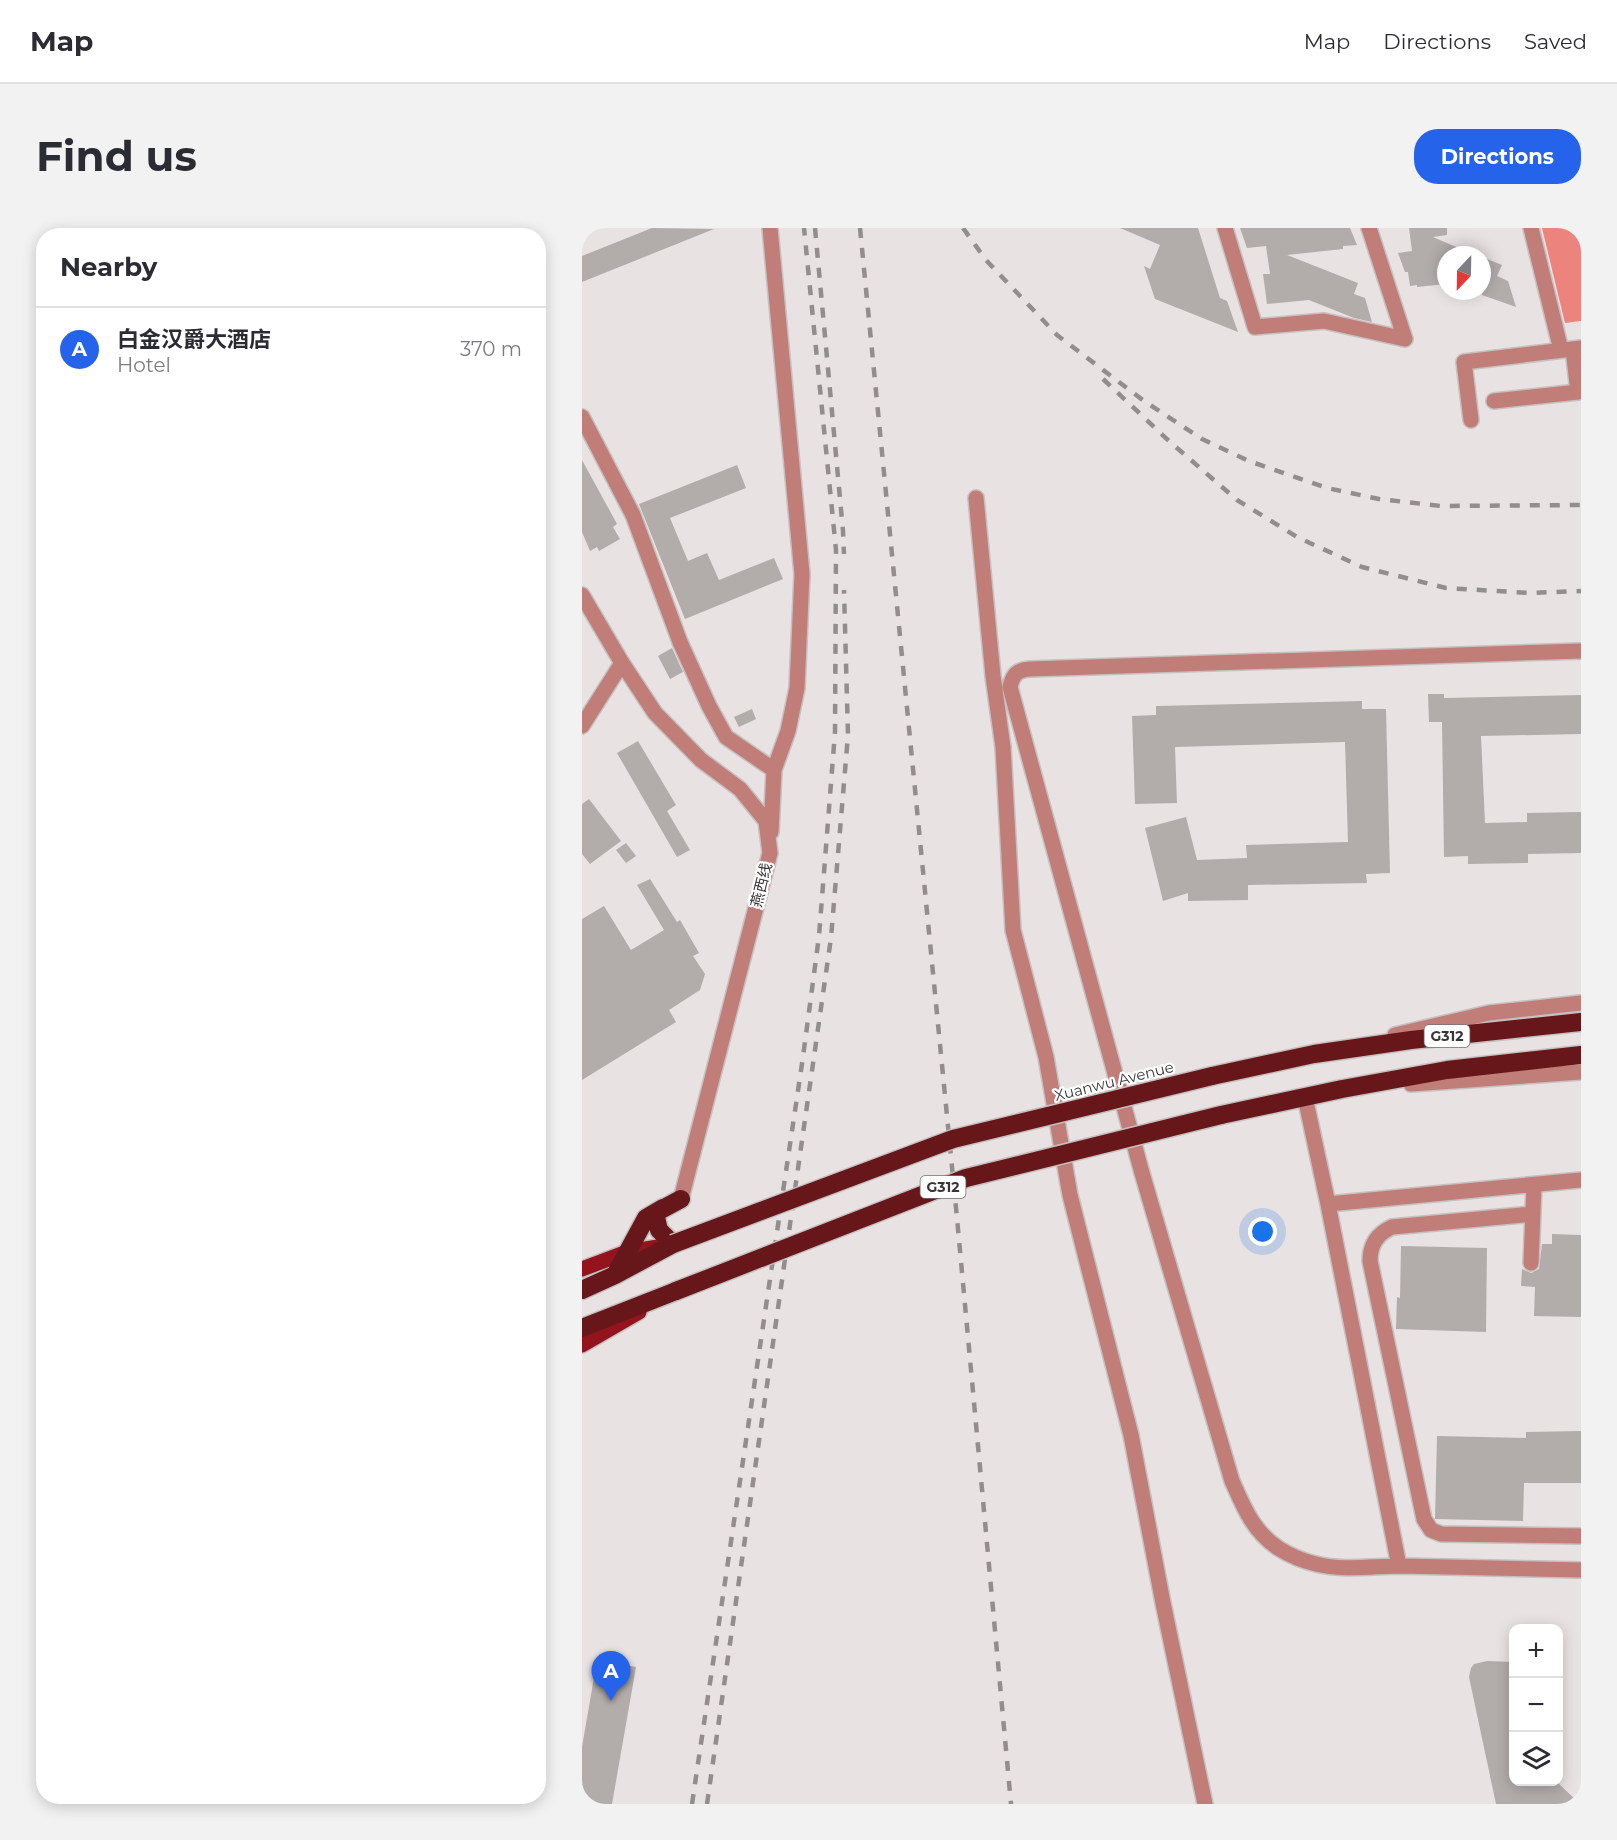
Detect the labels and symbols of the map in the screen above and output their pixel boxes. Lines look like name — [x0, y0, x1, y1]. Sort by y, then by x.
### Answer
north arrow — [1437, 246, 1491, 300]
street label: 燕西线 — [746, 861, 776, 909]
road number: G312 — [1424, 1025, 1470, 1047]
street label: Xuanwu Avenue — [1052, 1057, 1176, 1105]
road number: G312 — [920, 1176, 966, 1198]
your location — [1248, 1217, 1277, 1246]
pin: A — [591, 1652, 630, 1701]

